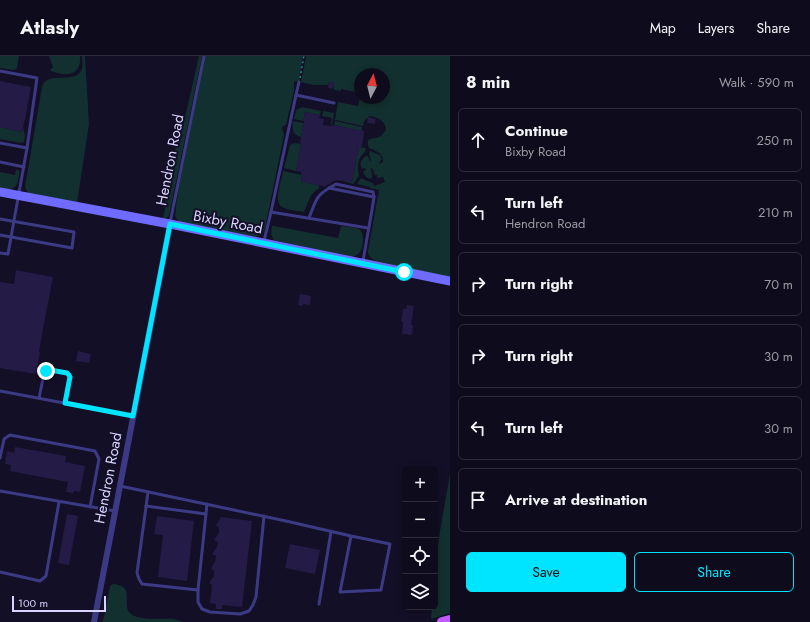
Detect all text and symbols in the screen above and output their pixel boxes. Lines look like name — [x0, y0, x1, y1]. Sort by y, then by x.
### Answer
text: Atlasly — [20, 14, 79, 41]
text: Map — [650, 18, 676, 38]
text: Layers — [698, 18, 734, 38]
text: Share — [756, 18, 790, 38]
north arrow — [354, 68, 390, 104]
text: 8 min — [466, 70, 510, 94]
text: Walk · 590 m — [719, 73, 794, 92]
street label: Hendron Road — [150, 112, 190, 208]
text: Continue — [505, 120, 568, 142]
icon: ahead — [467, 129, 489, 151]
text: 250 m — [756, 131, 793, 150]
text: Bixby Road — [505, 142, 566, 161]
text: Turn left — [505, 192, 563, 214]
icon: left — [467, 201, 489, 223]
text: 210 m — [758, 203, 793, 222]
street label: Bixby Road — [191, 204, 265, 240]
text: Hendron Road — [505, 214, 585, 233]
route start — [395, 263, 413, 281]
icon: right — [467, 273, 489, 295]
text: Turn right — [505, 273, 573, 295]
text: 70 m — [764, 275, 793, 294]
icon: right — [467, 345, 489, 367]
text: Turn right — [505, 345, 573, 367]
text: 30 m — [764, 347, 793, 366]
route end — [37, 362, 55, 380]
icon: left — [467, 417, 489, 439]
text: Turn left — [505, 417, 563, 439]
text: 30 m — [764, 419, 793, 438]
street label: Hendron Road — [88, 430, 128, 526]
map controls — [402, 466, 438, 610]
button: + — [402, 466, 438, 502]
icon: arrive — [467, 489, 489, 511]
text: Arrive at destination — [505, 489, 647, 511]
button: − — [402, 502, 438, 538]
button: locate — [402, 538, 438, 574]
button: Save — [466, 552, 626, 592]
button: Share — [634, 552, 794, 592]
button: layers — [402, 574, 438, 610]
scale bar — [12, 594, 106, 613]
text: 100 m — [18, 595, 48, 611]

